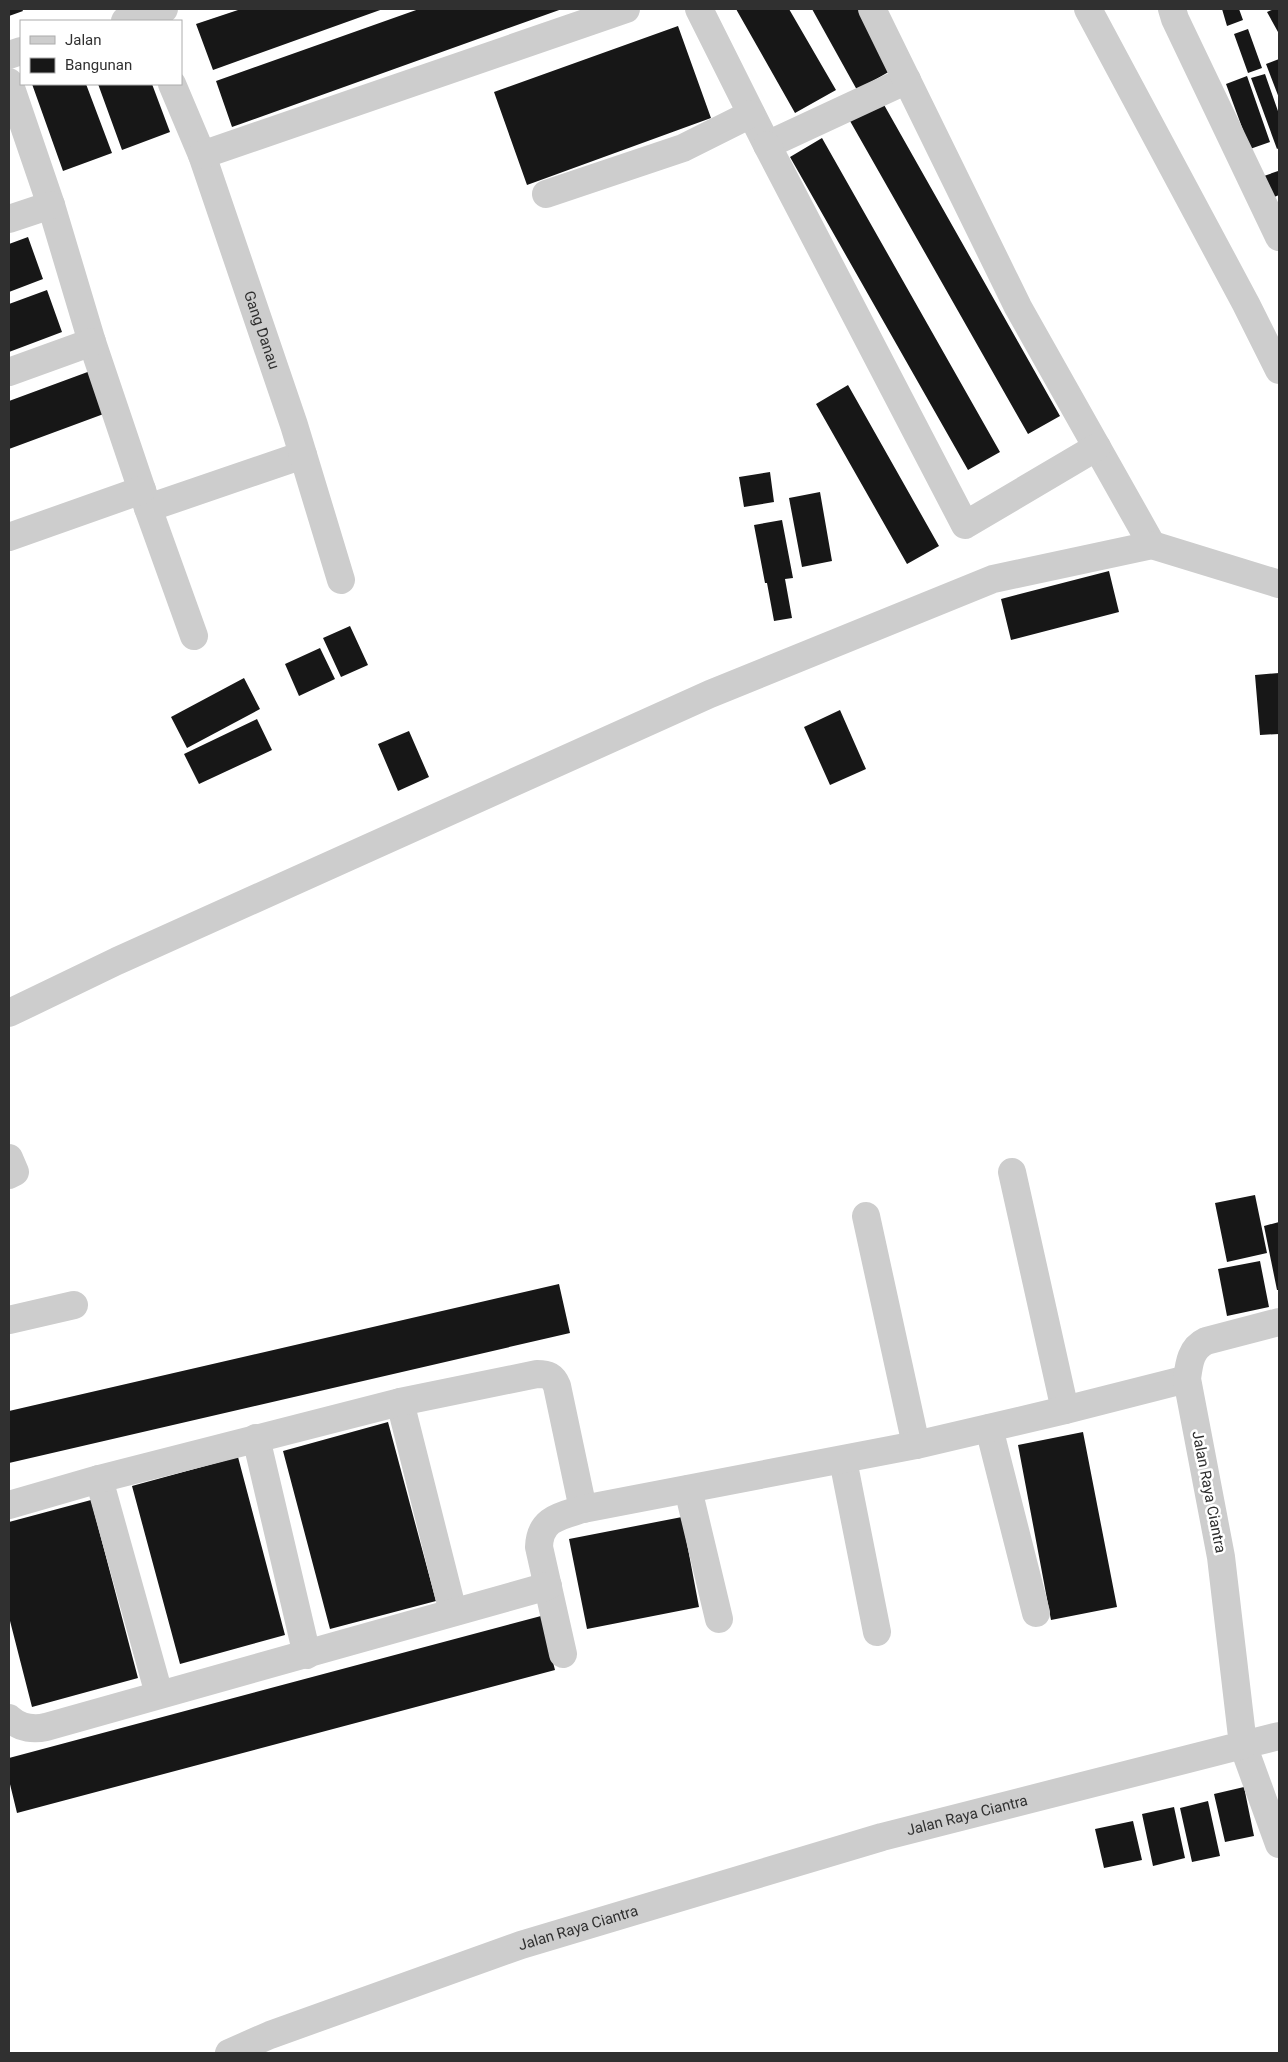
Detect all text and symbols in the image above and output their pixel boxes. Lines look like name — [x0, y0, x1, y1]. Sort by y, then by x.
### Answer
legend — [20, 20, 182, 85]
text: Jalan — [65, 31, 102, 49]
text: Bangunan — [65, 56, 132, 74]
street label: Gang Danau — [240, 289, 283, 372]
street label: Jalan Raya Ciantra — [1188, 1429, 1230, 1555]
street label: Jalan Raya Ciantra — [905, 1791, 1030, 1839]
street label: Jalan Raya Ciantra — [516, 1901, 640, 1954]

